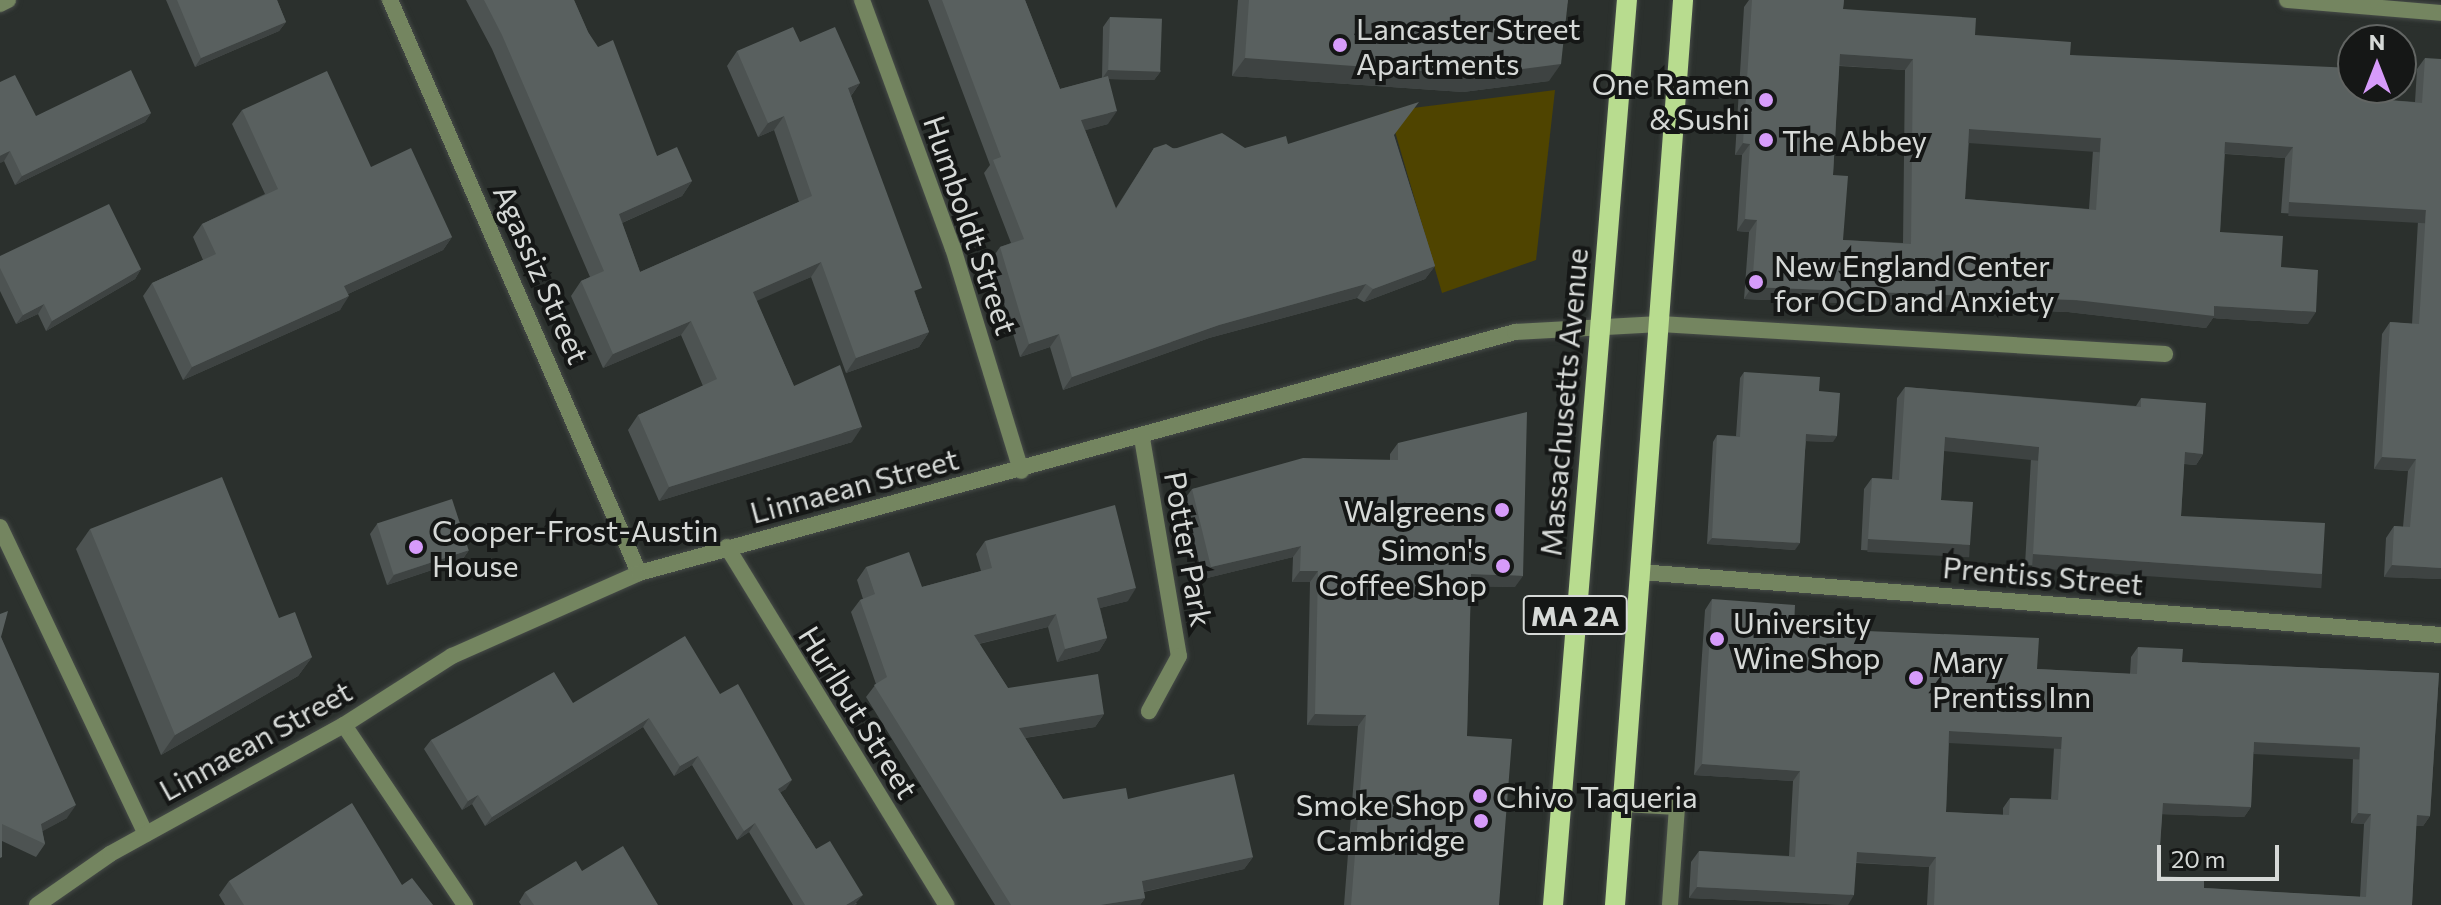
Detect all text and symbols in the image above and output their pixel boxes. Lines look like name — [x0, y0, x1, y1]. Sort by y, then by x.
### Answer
place label: Lancaster Street Apartments — [1356, 10, 1581, 80]
north arrow — [2337, 24, 2417, 104]
text: N — [2369, 28, 2385, 55]
marker: Lancaster Street Apartments — [1331, 36, 1349, 54]
place label: One Ramen & Sushi — [1592, 65, 1750, 136]
marker: One Ramen & Sushi — [1757, 91, 1775, 109]
street label: Humboldt Street — [917, 111, 1025, 339]
place label: The Abbey — [1782, 122, 1927, 158]
marker: The Abbey — [1757, 131, 1775, 149]
street label: Agassiz Street — [486, 179, 598, 369]
street label: Massachusetts Avenue — [1532, 246, 1594, 558]
place label: New England Center for OCD and Anxiety — [1774, 247, 2055, 318]
marker: New England Center for OCD and Anxiety — [1745, 271, 1767, 293]
street label: Linnaean Street — [746, 440, 962, 530]
street label: Potter Park — [1158, 469, 1220, 629]
place label: Walgreens — [1343, 492, 1486, 528]
marker: Walgreens — [1493, 501, 1511, 519]
place label: Cooper-Frost-Austin House — [432, 512, 718, 582]
place label: Simon's Coffee Shop — [1319, 531, 1487, 602]
marker: Cooper-Frost-Austin House — [407, 538, 425, 556]
street label: Prentiss Street — [1941, 548, 2145, 602]
marker: Simon's Coffee Shop — [1494, 557, 1512, 575]
road number: MA 2A — [1521, 591, 1629, 639]
place label: University Wine Shop — [1733, 604, 1881, 674]
street label: Hurlbut Street — [792, 619, 926, 805]
marker: University Wine Shop — [1708, 630, 1726, 648]
place label: Mary Prentiss Inn — [1932, 643, 2091, 714]
marker: Mary Prentiss Inn — [1907, 669, 1925, 687]
street label: Linnaean Street — [153, 672, 357, 808]
place label: Chivo Taqueria — [1496, 778, 1698, 814]
place label: Smoke Shop Cambridge — [1296, 786, 1465, 856]
marker: Chivo Taqueria — [1471, 787, 1489, 805]
marker: Smoke Shop Cambridge — [1472, 812, 1490, 830]
scale bar — [2161, 829, 2283, 879]
text: 20 m — [2171, 844, 2225, 873]

